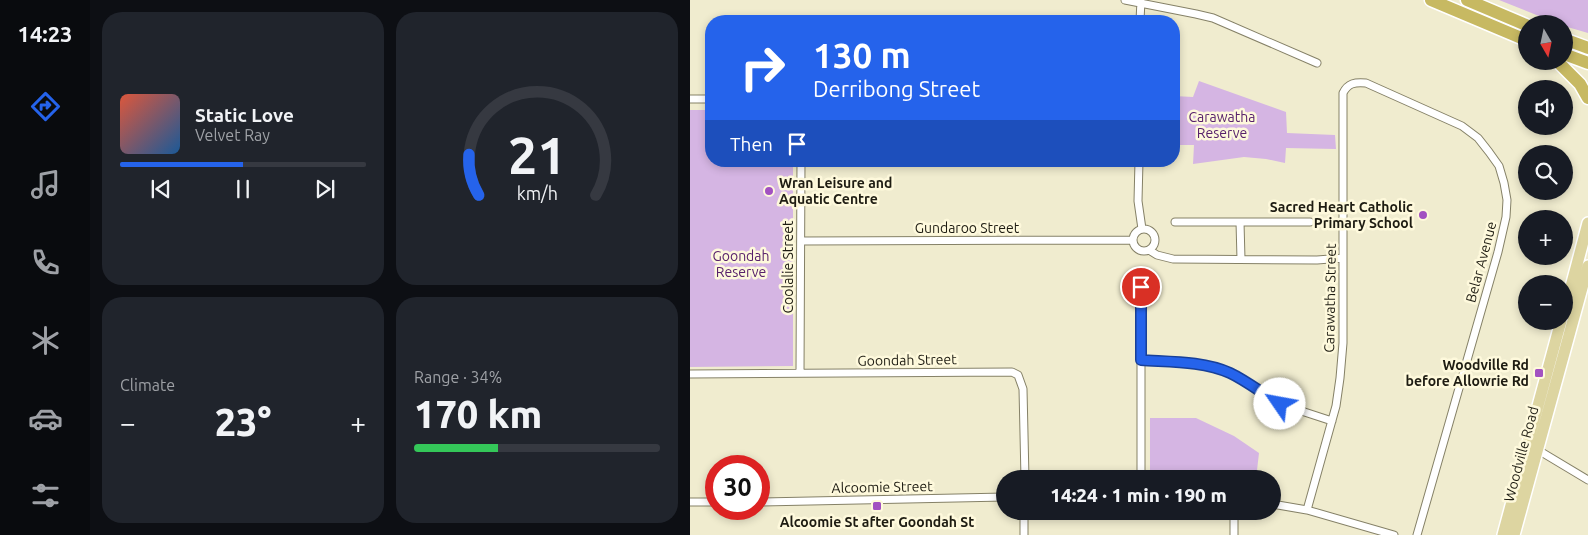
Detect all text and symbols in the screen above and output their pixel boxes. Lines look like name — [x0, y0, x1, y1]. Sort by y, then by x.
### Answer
north arrow — [1518, 15, 1572, 70]
map controls — [1518, 15, 1573, 330]
text: 14:23 — [17, 21, 73, 46]
icon: right — [730, 35, 795, 100]
text: 130 m — [813, 35, 911, 75]
text: Derribong Street — [813, 76, 980, 101]
button: sound — [1518, 80, 1573, 135]
icon: directions — [28, 89, 63, 124]
text: Static Love — [195, 104, 294, 126]
park label: Carawatha Reserve — [1188, 109, 1256, 141]
text: Velvet Ray — [195, 126, 270, 144]
text: 21 — [508, 126, 566, 184]
icon: arrive — [783, 130, 811, 158]
text: Then — [730, 133, 773, 155]
button: search — [1518, 145, 1573, 200]
icon: music — [28, 167, 63, 202]
icon: previous — [147, 175, 175, 203]
icon: pause — [229, 175, 257, 203]
icon: next — [311, 175, 339, 203]
place label: Wran Leisure and Aquatic Centre — [779, 175, 892, 207]
text: km/h — [516, 183, 558, 203]
marker: Wran Leisure and Aquatic Centre — [763, 185, 775, 197]
place label: Sacred Heart Catholic Primary School — [1270, 199, 1413, 231]
marker: Sacred Heart Catholic Primary School — [1417, 209, 1429, 221]
button: + — [1518, 210, 1573, 265]
street label: Coolalie Street — [780, 220, 796, 313]
street label: Gundaroo Street — [915, 220, 1020, 236]
street label: Belar Avenue — [1463, 220, 1499, 304]
street label: Carawatha Street — [1321, 243, 1339, 353]
icon: phone — [28, 245, 63, 280]
park label: Goondah Reserve — [712, 248, 770, 280]
pin — [1120, 266, 1162, 308]
icon: arrive — [1127, 273, 1155, 301]
button: − — [1518, 275, 1573, 330]
icon: climate — [28, 323, 63, 358]
street label: Goondah Street — [857, 351, 957, 369]
place label: Woodville Rd before Allowrie Rd — [1406, 357, 1529, 389]
marker: Woodville Rd before Allowrie Rd — [1533, 367, 1545, 379]
text: Range · 34% — [414, 368, 502, 386]
text: Climate — [120, 376, 175, 394]
position arrow — [1253, 377, 1305, 429]
text: 170 km — [414, 393, 542, 435]
icon: car — [28, 401, 63, 436]
text: 23° — [215, 401, 271, 443]
street label: Woodville Road — [1501, 405, 1541, 503]
text: − — [120, 407, 136, 438]
text: + — [350, 407, 366, 438]
speed limit sign: 30 — [705, 455, 770, 520]
icon: filters — [28, 478, 63, 513]
street label: Alcoomie Street — [831, 478, 933, 496]
text: 14:24 · 1 min · 190 m — [1050, 484, 1227, 506]
marker: Alcoomie St after Goondah St — [871, 500, 883, 512]
place label: Alcoomie St after Goondah St — [780, 514, 974, 530]

